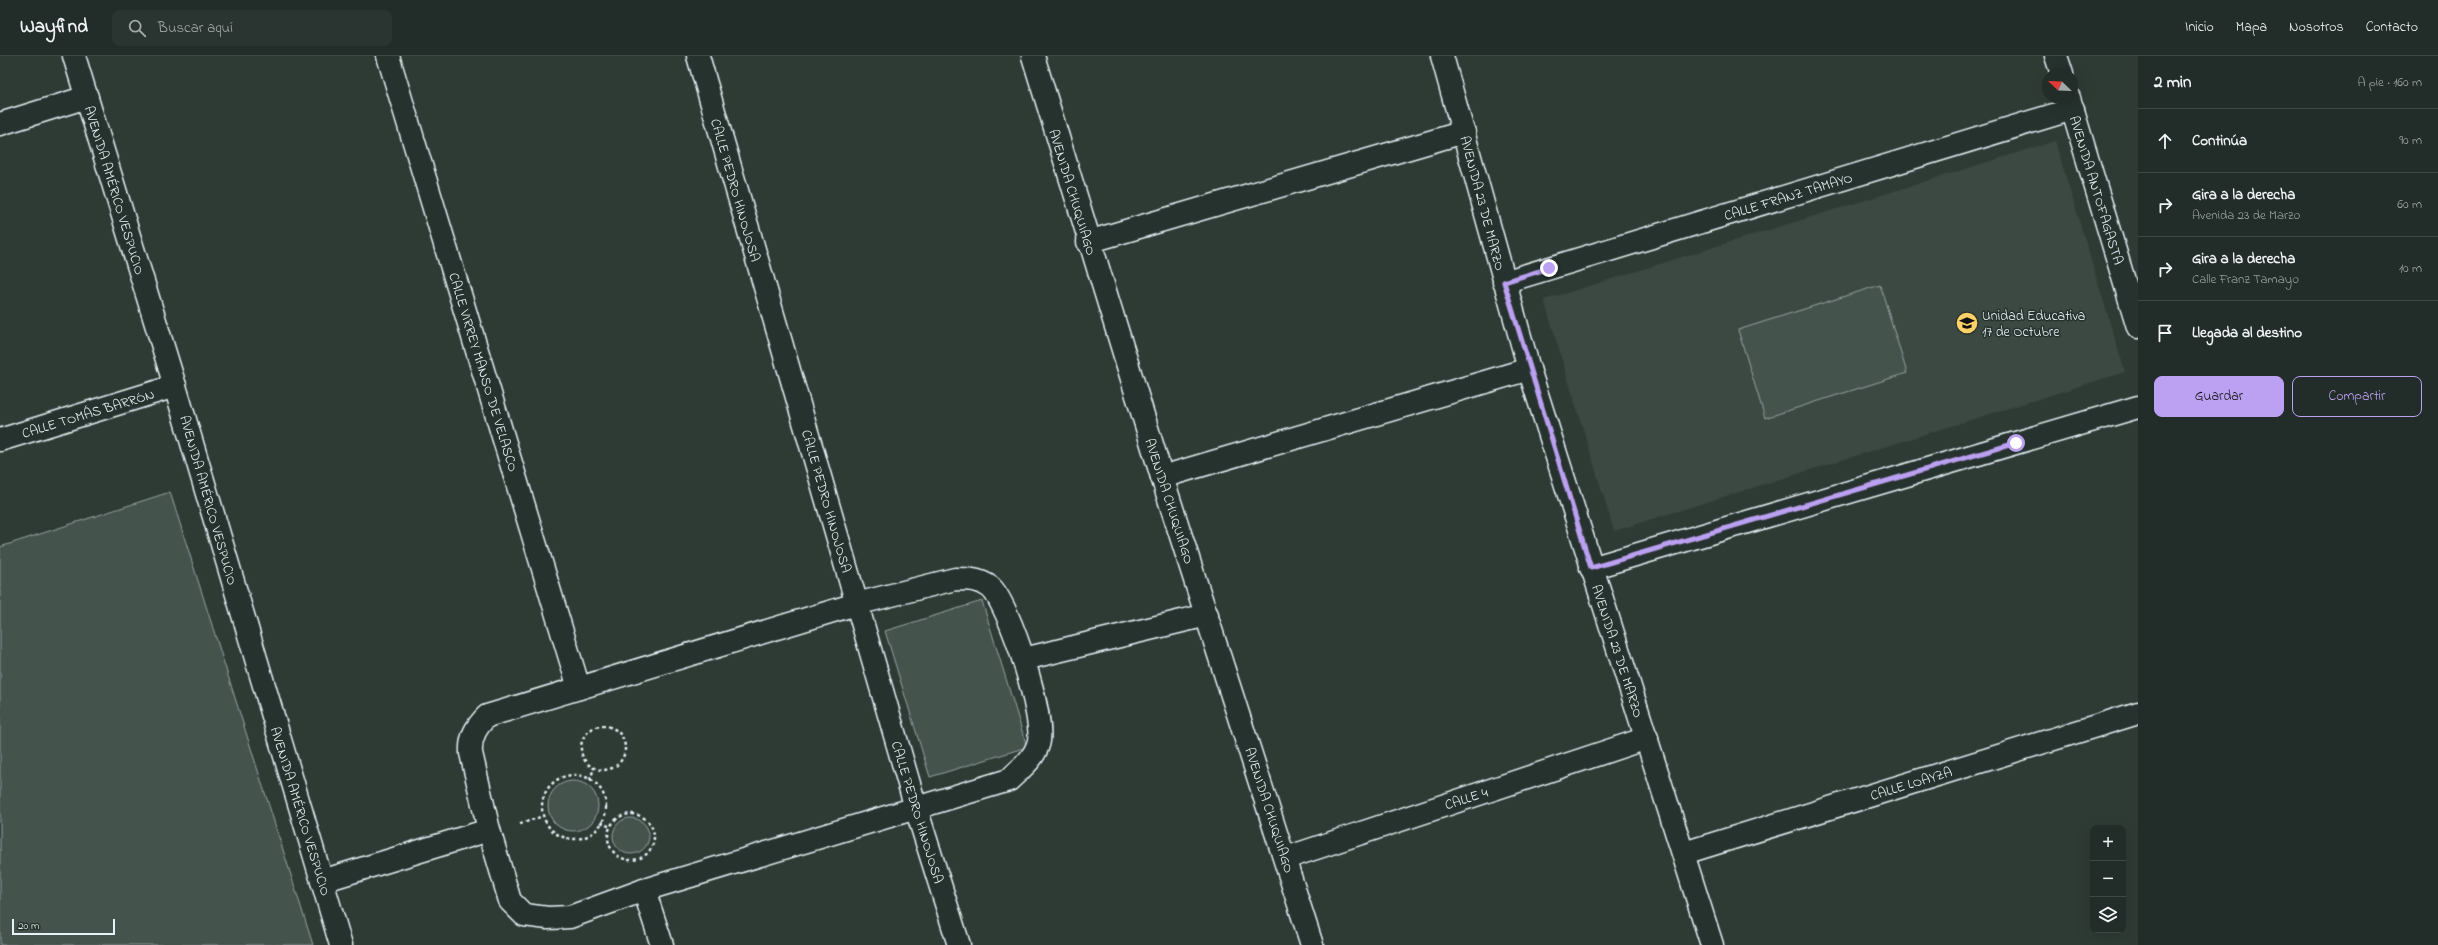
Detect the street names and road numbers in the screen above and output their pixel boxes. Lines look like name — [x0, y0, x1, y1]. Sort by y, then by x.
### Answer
street label: AVENIDA AMÉRICO VESPUCIO — [78, 103, 149, 278]
street label: AVENIDA ANTOFAGASTA — [2063, 113, 2128, 267]
street label: CALLE PEDRO HINOJOSA — [704, 116, 765, 265]
street label: AVENIDA CHUQUIAGO — [1042, 127, 1101, 258]
street label: AVENIDA 23 DE MARZO — [1453, 134, 1510, 273]
street label: CALLE FRANZ TAMAYO — [1722, 168, 1855, 227]
street label: CALLE VIRREY MANSO DE VELASCO — [442, 270, 523, 475]
street label: CALLE TOMÁS BARRÓN — [19, 383, 157, 445]
street label: AVENIDA AMÉRICO VESPUCIO — [173, 413, 242, 588]
street label: CALLE PEDRO HINOJOSA — [795, 427, 856, 576]
street label: AVENIDA CHUQUIAGO — [1138, 436, 1199, 567]
street label: AVENIDA 23 DE MARZO — [1585, 582, 1648, 721]
street label: AVENIDA AMÉRICO VESPUCIO — [264, 724, 335, 899]
street label: CALLE PEDRO HINOJOSA — [885, 739, 948, 886]
street label: AVENIDA CHUQUIAGO — [1238, 745, 1299, 876]
street label: CALLE LOAYZA — [1868, 762, 1955, 807]
street label: CALLE 4 — [1442, 783, 1491, 816]

